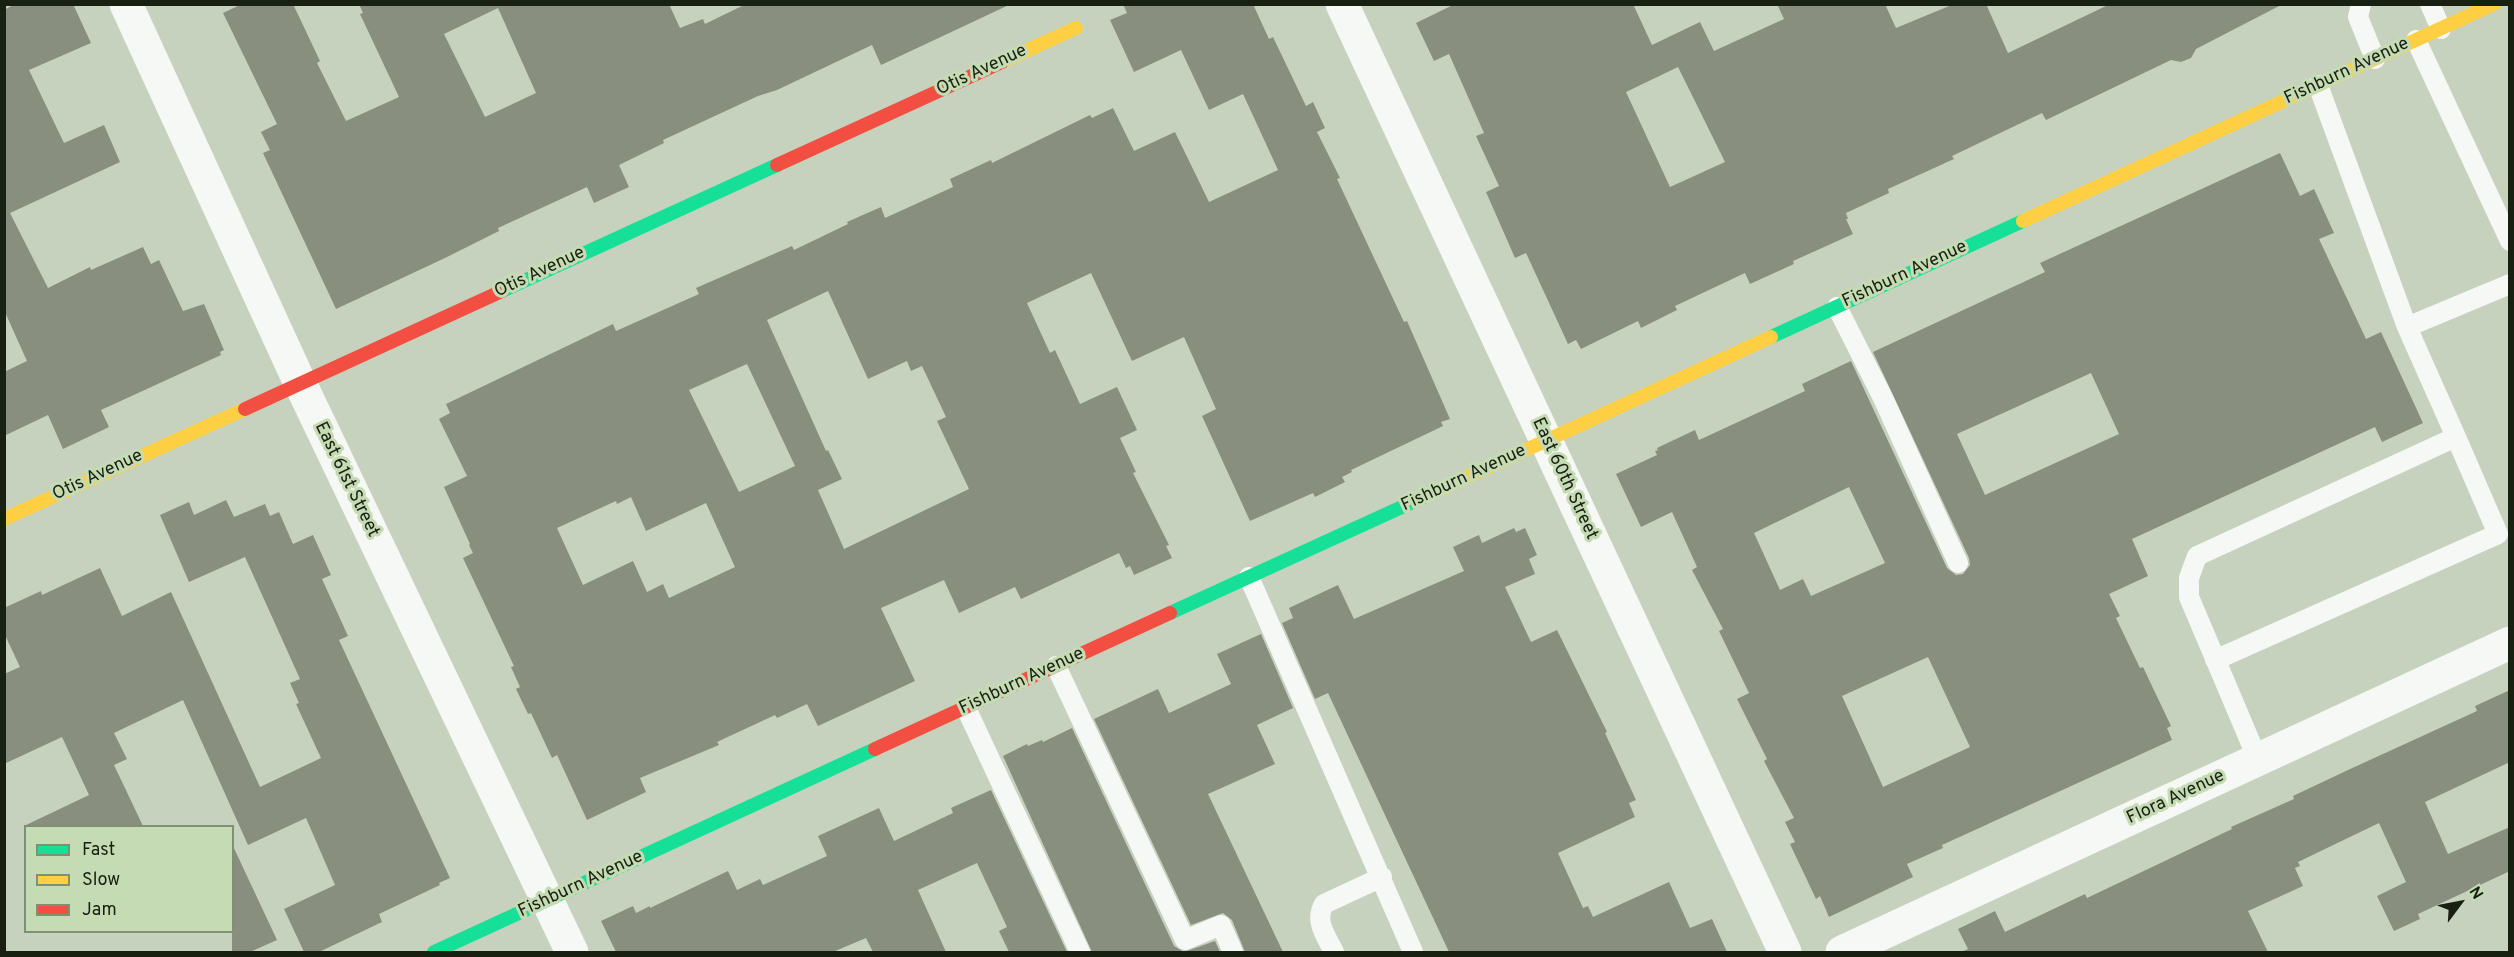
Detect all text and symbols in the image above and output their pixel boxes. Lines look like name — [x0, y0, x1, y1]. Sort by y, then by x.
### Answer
street label: Fishburn Avenue — [2281, 34, 2413, 110]
street label: Otis Avenue — [933, 41, 1031, 101]
street label: Fishburn Avenue — [1839, 237, 1971, 313]
street label: Otis Avenue — [491, 243, 589, 303]
street label: East 60th Street — [1526, 415, 1602, 543]
street label: East 61st Street — [309, 419, 383, 541]
street label: Fishburn Avenue — [1398, 441, 1530, 517]
street label: Otis Avenue — [49, 446, 147, 506]
street label: Fishburn Avenue — [956, 644, 1088, 720]
street label: Flora Avenue — [2124, 766, 2228, 830]
legend — [24, 825, 234, 933]
text: Fast — [82, 839, 115, 862]
street label: Fishburn Avenue — [515, 847, 647, 923]
text: Slow — [82, 869, 120, 892]
north arrow — [2430, 873, 2490, 933]
text: N — [2464, 883, 2487, 904]
text: Jam — [82, 899, 117, 922]

